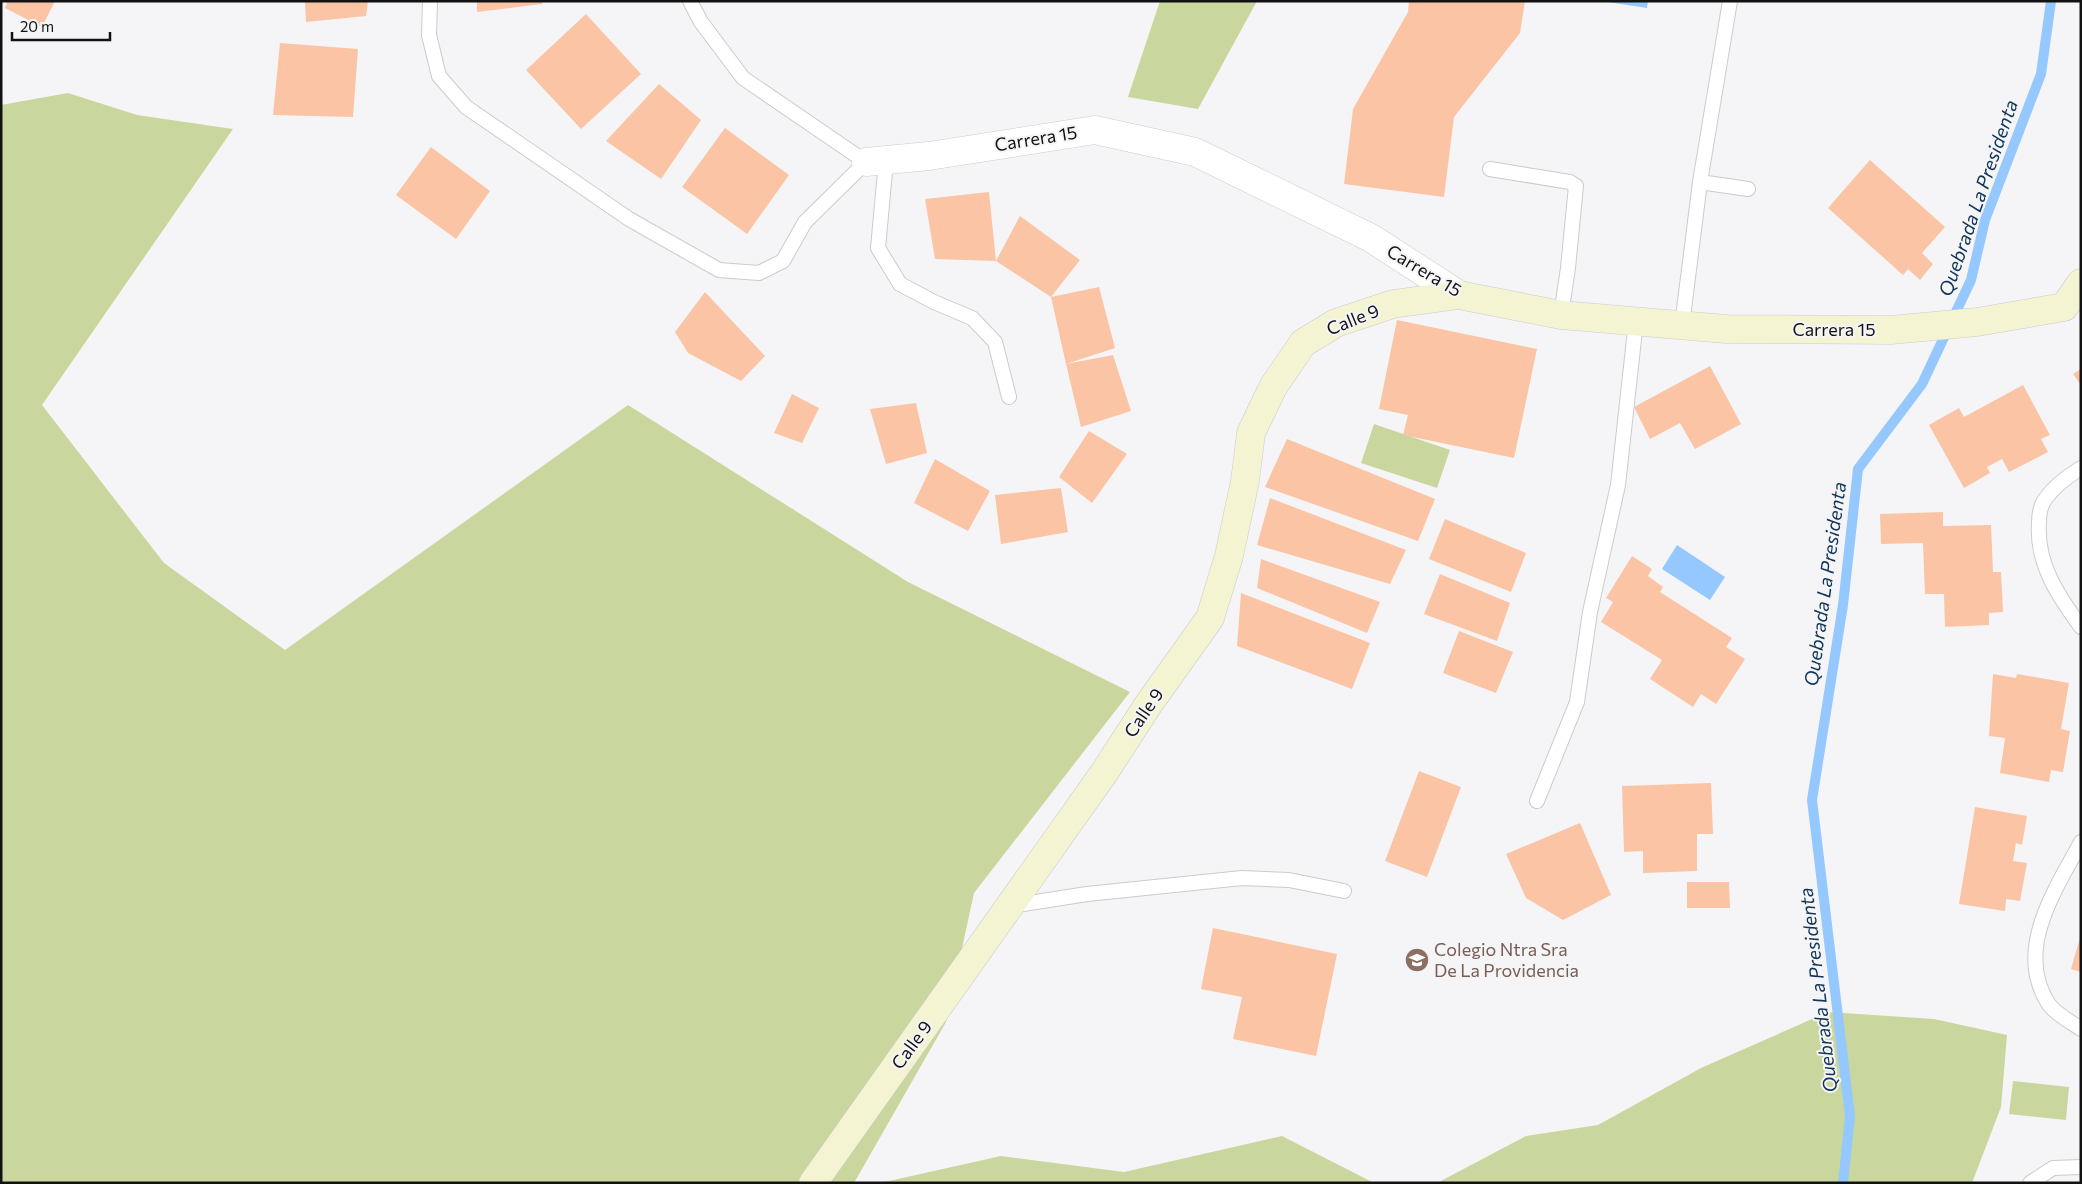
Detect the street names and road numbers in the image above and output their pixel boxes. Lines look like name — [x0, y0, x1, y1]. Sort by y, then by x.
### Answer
street label: Carrera 15 — [993, 121, 1079, 155]
street label: Carrera 15 — [1383, 239, 1466, 301]
street label: Calle 9 — [1323, 299, 1382, 340]
street label: Carrera 15 — [1792, 318, 1876, 340]
street label: Calle 9 — [1119, 684, 1168, 741]
street label: Calle 9 — [886, 1016, 936, 1073]

